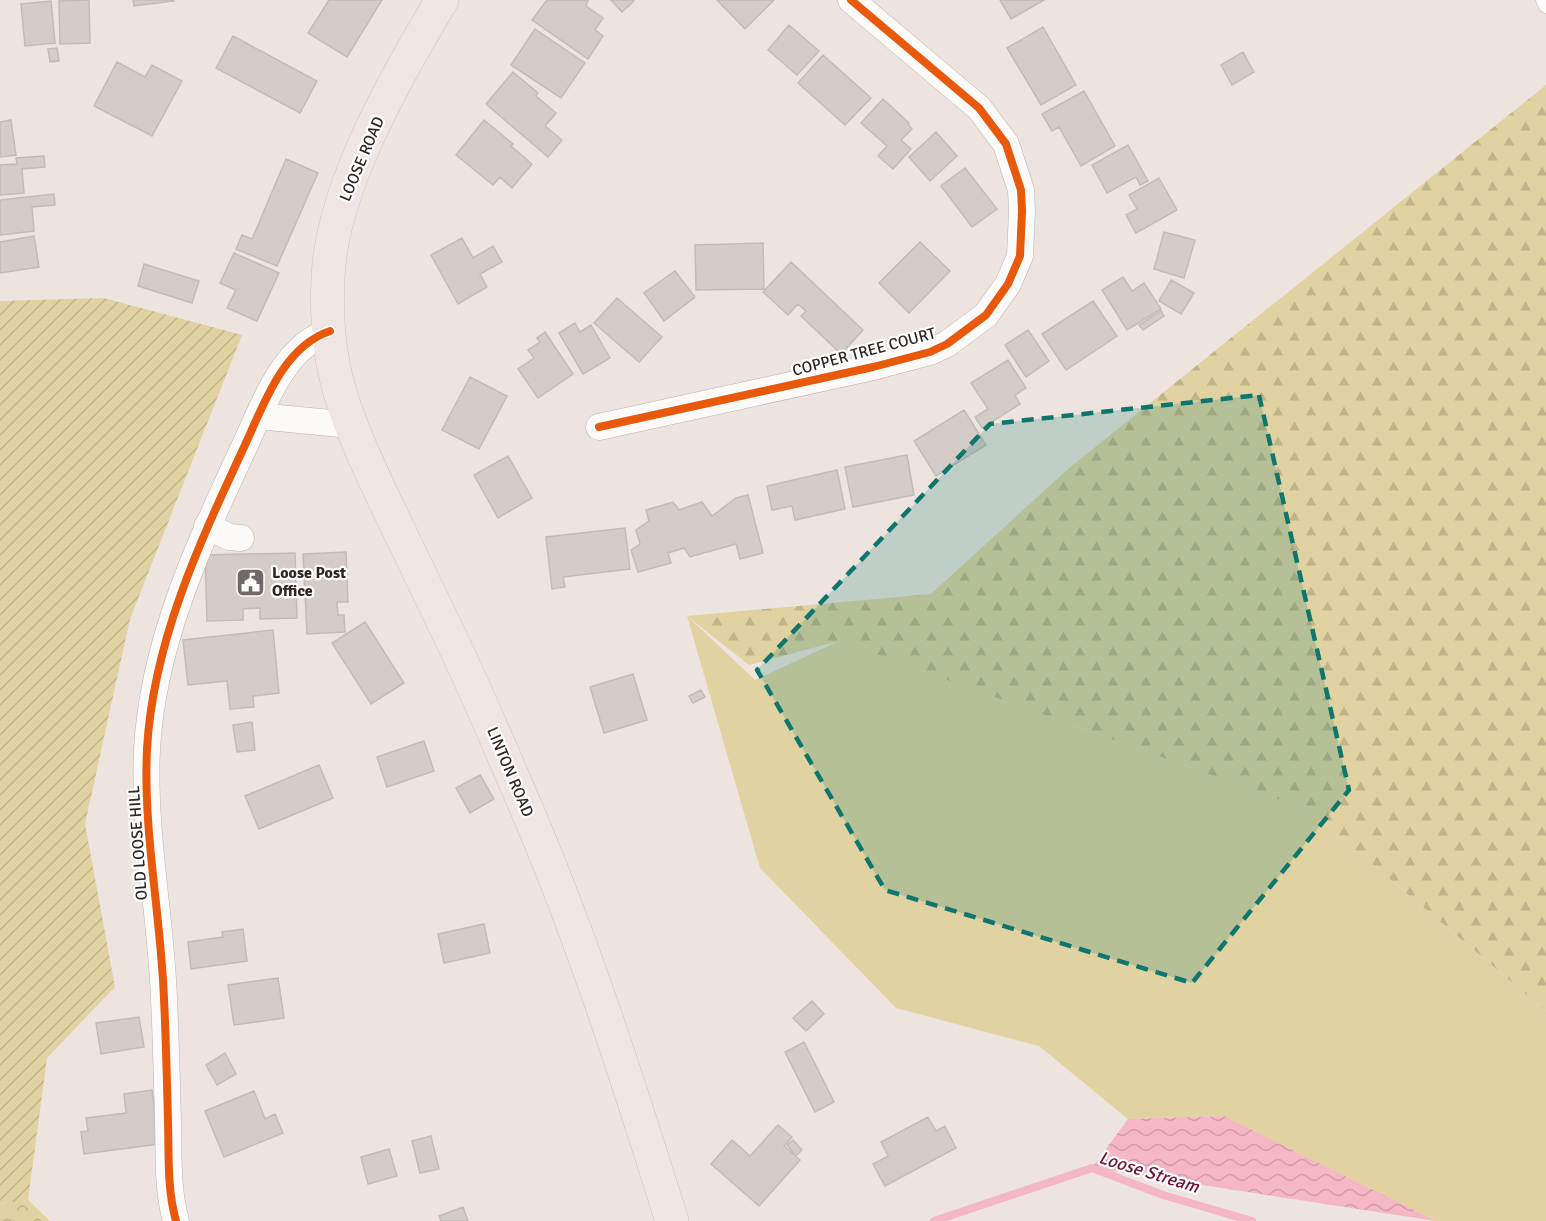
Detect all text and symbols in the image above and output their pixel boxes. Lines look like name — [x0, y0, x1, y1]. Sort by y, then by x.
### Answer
street label: LOOSE ROAD — [335, 114, 389, 204]
street label: COPPER TREE COURT — [790, 323, 938, 381]
place label: Loose Post Office — [272, 563, 346, 601]
public building icon: Loose Post Office — [235, 566, 267, 598]
street label: LINTON ROAD — [482, 724, 538, 820]
street label: OLD LOOSE HILL — [124, 785, 152, 901]
water label: Loose Stream — [1096, 1146, 1202, 1198]

